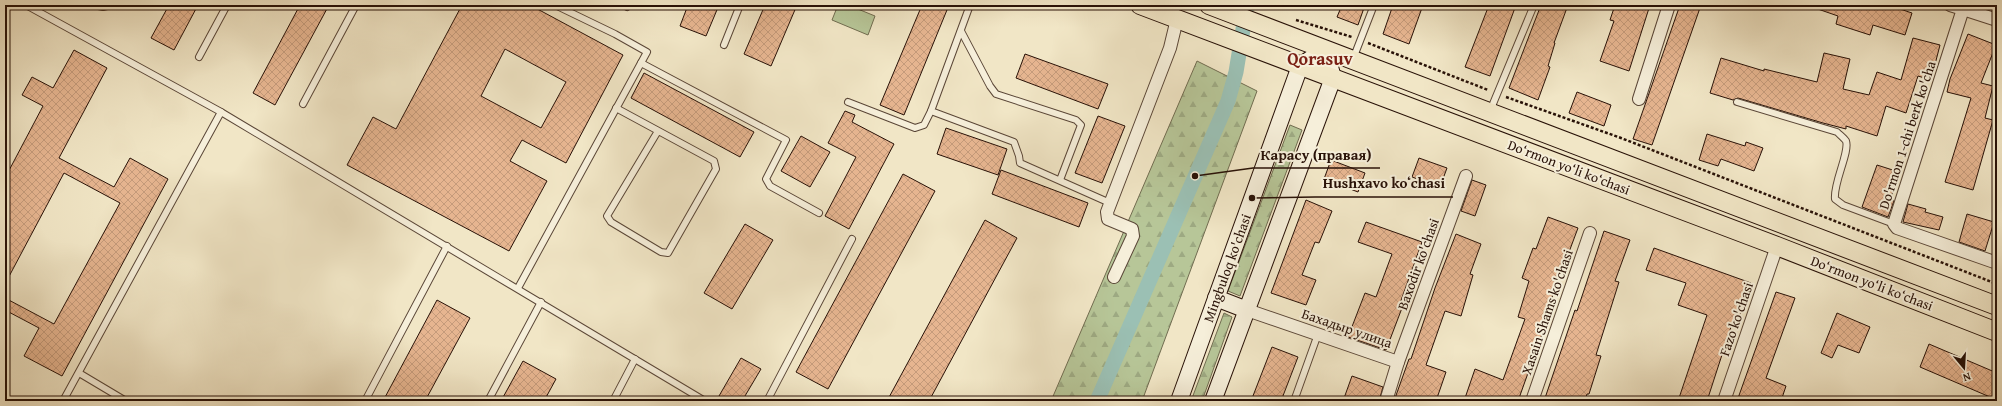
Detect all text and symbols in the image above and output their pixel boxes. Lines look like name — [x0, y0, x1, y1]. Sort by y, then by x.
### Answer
district label: Qorasuv — [1287, 45, 1354, 72]
street label: Do'rmon 1-chi berk ko'cha — [1874, 58, 1941, 212]
street label: Do‘rmon yo‘li ko‘chasi — [1505, 134, 1633, 200]
callout: Карасу (правая) — [1253, 141, 1380, 168]
text: Карасу (правая) — [1261, 144, 1371, 165]
callout: Hushxavo koʻchasi — [1315, 170, 1453, 197]
text: Hushxavo koʻchasi — [1323, 172, 1445, 193]
street label: Mingbuloq ko'chasi — [1198, 211, 1256, 325]
street label: Baxodir ko'chasi — [1392, 215, 1444, 313]
street label: Xasain Shams ko'chasi — [1516, 247, 1578, 377]
street label: Do‘rmon yo‘li ko‘chasi — [1808, 250, 1936, 316]
street label: Fazo ko'chasi — [1714, 279, 1758, 359]
street label: Бахадыр улица — [1299, 303, 1395, 353]
north arrow — [1944, 348, 1984, 388]
text: N — [1961, 369, 1973, 386]

